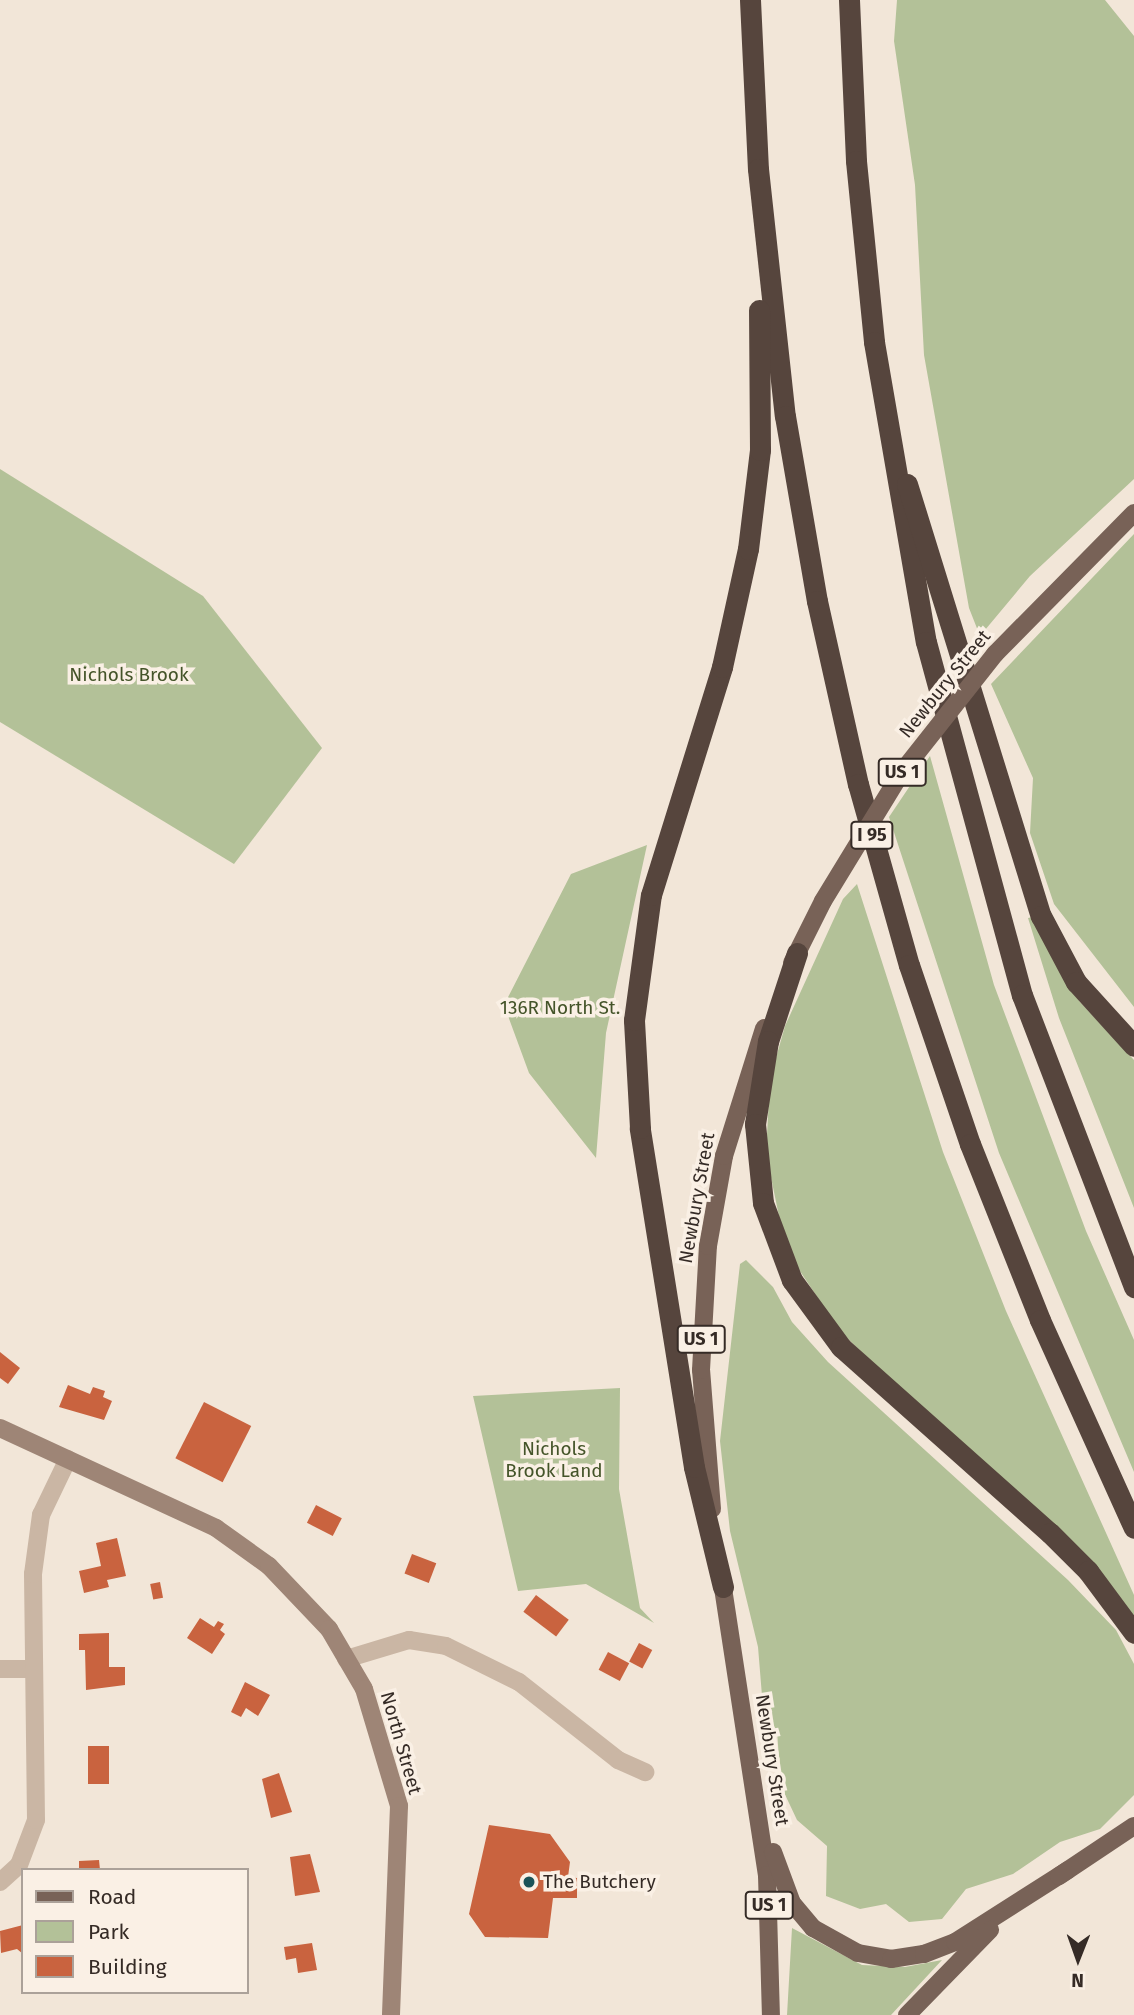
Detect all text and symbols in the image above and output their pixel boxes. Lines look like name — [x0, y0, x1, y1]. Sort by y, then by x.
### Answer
street label: Newbury Street — [894, 625, 996, 743]
park label: Nichols Brook — [69, 664, 189, 686]
road number: US 1 — [878, 758, 926, 786]
road number: I 95 — [849, 820, 895, 850]
park label: 136R North St. — [500, 997, 620, 1019]
street label: Newbury Street — [674, 1131, 720, 1265]
road number: US 1 — [676, 1324, 726, 1354]
park label: Nichols Brook Land — [505, 1438, 603, 1482]
street label: North Street — [375, 1689, 427, 1797]
street label: Newbury Street — [750, 1693, 794, 1827]
legend — [21, 1868, 248, 1994]
place label: The Butchery — [543, 1871, 656, 1893]
marker: The Butchery — [521, 1874, 537, 1890]
text: Road — [88, 1884, 136, 1910]
road number: US 1 — [744, 1891, 794, 1920]
text: Park — [88, 1919, 129, 1945]
north arrow — [1043, 1924, 1113, 1994]
text: Building — [88, 1954, 167, 1980]
text: N — [1071, 1969, 1084, 1992]

